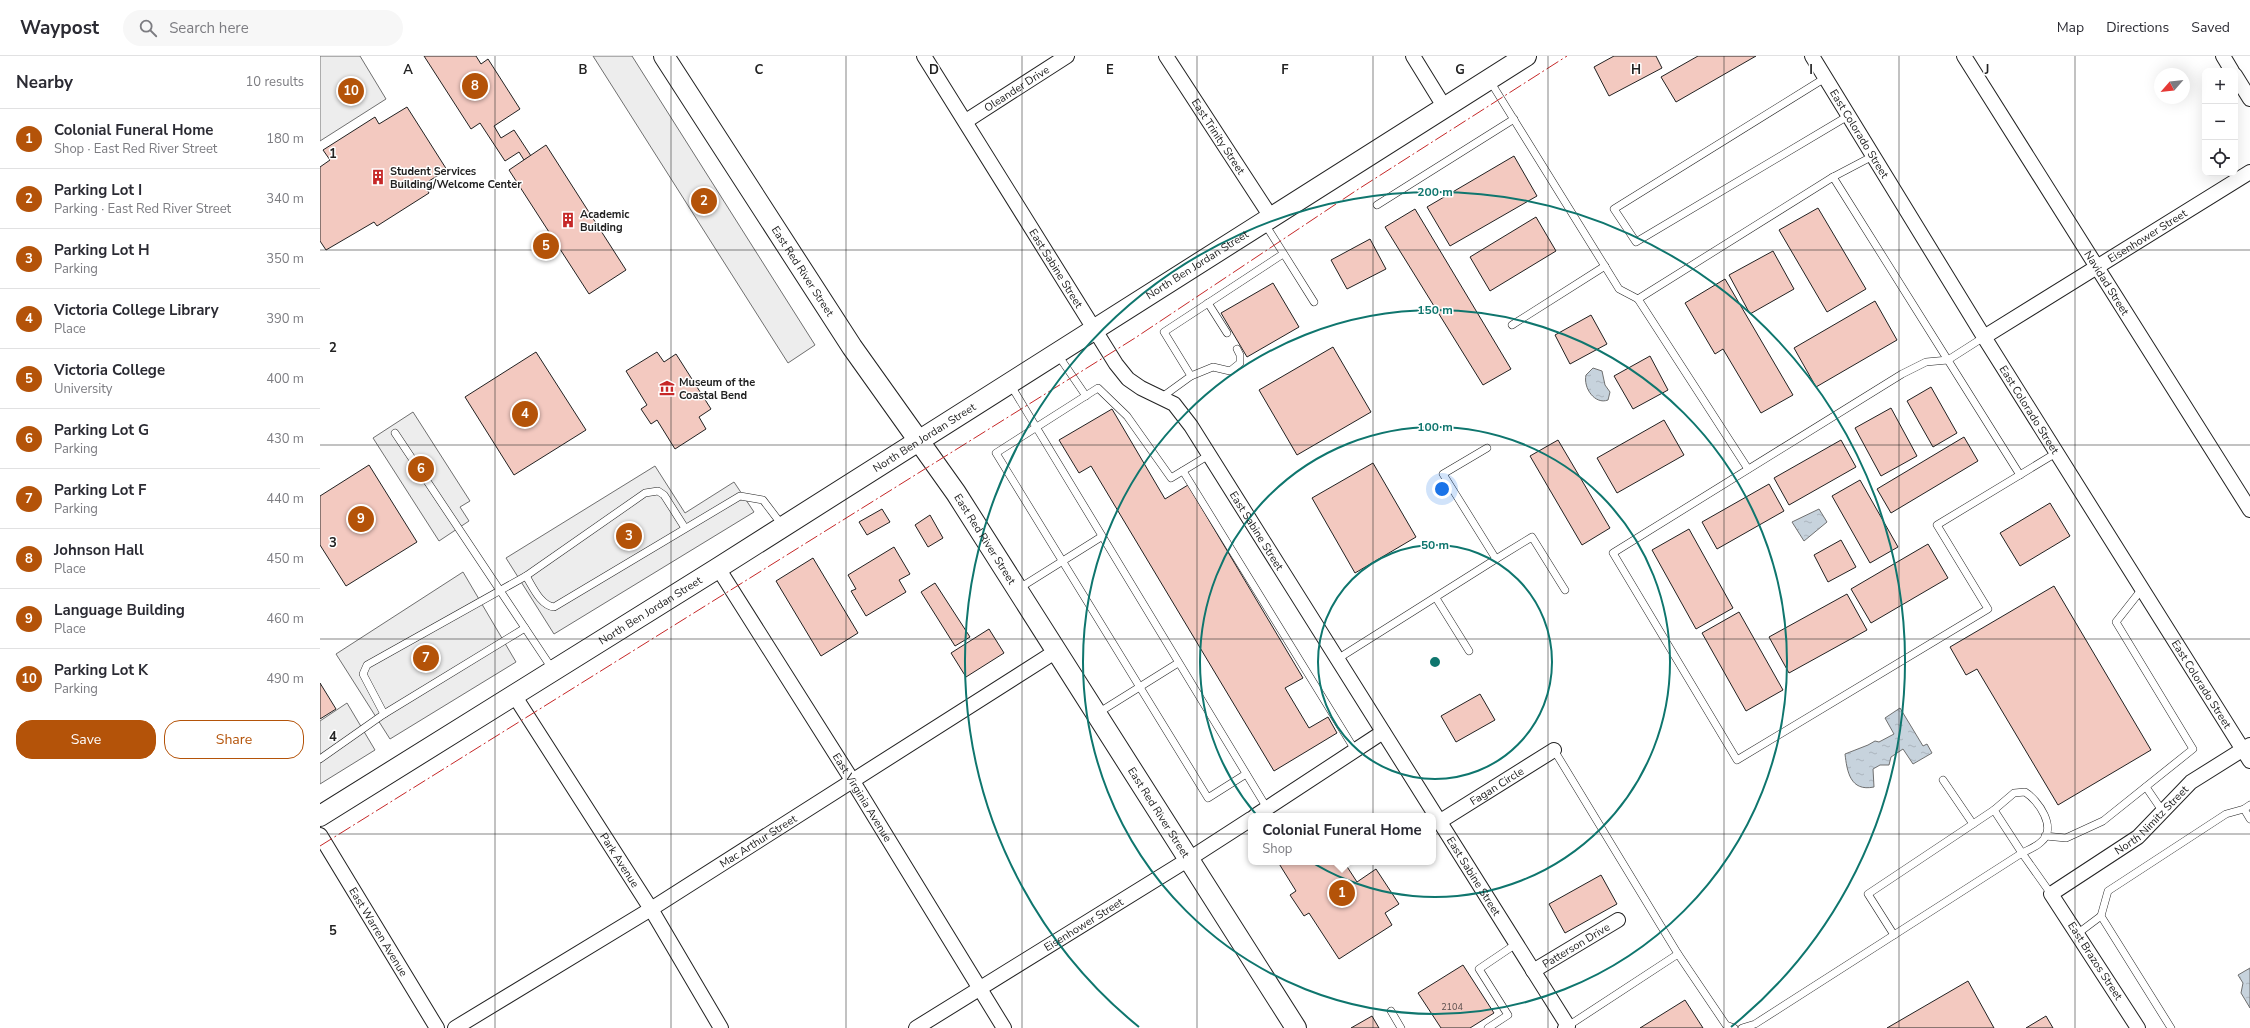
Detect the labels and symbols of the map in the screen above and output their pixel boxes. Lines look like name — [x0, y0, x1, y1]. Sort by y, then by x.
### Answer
text: A — [403, 61, 413, 79]
text: B — [579, 61, 588, 79]
text: C — [755, 61, 764, 79]
text: D — [929, 61, 939, 79]
text: E — [1106, 61, 1114, 79]
text: F — [1281, 61, 1289, 79]
text: G — [1455, 61, 1465, 79]
text: H — [1631, 61, 1641, 79]
text: I — [1809, 61, 1813, 79]
text: J — [1984, 61, 1989, 79]
street label: Oleander Drive — [981, 62, 1052, 115]
north arrow — [2154, 68, 2190, 104]
pin: 8 — [462, 71, 488, 101]
pin: 10 — [338, 76, 364, 106]
street label: East Colorado Street — [1827, 86, 1893, 181]
street label: East Trinity Street — [1188, 96, 1249, 177]
text: 1 — [329, 145, 337, 163]
place label: Student Services Building/Welcome Center — [390, 164, 522, 192]
building icon: Student Services Building/Welcome Center — [369, 168, 387, 186]
text: 200 m — [1417, 184, 1453, 200]
pin: 2 — [691, 186, 717, 216]
street label: Eisenhower Street — [2105, 205, 2190, 266]
place label: Academic Building — [580, 207, 630, 235]
building icon: Academic Building — [559, 211, 577, 229]
street label: East Red River Street — [768, 223, 838, 319]
street label: East Sabine Street — [1026, 226, 1087, 311]
street label: North Ben Jordan Street — [1143, 226, 1251, 303]
pin: 5 — [533, 231, 559, 261]
street label: Navidad Street — [2081, 248, 2133, 318]
text: 150 m — [1417, 302, 1453, 318]
text: 2 — [329, 339, 337, 357]
street label: East Colorado Street — [1996, 362, 2063, 457]
place label: Museum of the Coastal Bend — [679, 375, 755, 403]
museum icon: Museum of the Coastal Bend — [658, 379, 676, 397]
pin: 4 — [512, 399, 538, 429]
street label: North Ben Jordan Street — [870, 399, 978, 475]
text: 100 m — [1417, 419, 1453, 435]
pin: 6 — [408, 454, 434, 484]
your location — [1432, 479, 1452, 499]
street label: East Sabine Street — [1226, 488, 1287, 573]
street label: East Red River Street — [951, 491, 1020, 587]
pin: 9 — [348, 504, 374, 534]
pin: 3 — [616, 521, 642, 551]
text: 3 — [329, 534, 337, 552]
text: 50 m — [1421, 537, 1449, 553]
street label: North Ben Jordan Street — [596, 572, 705, 648]
street label: East Colorado Street — [2168, 637, 2235, 731]
pin: 7 — [413, 643, 439, 673]
centre of rings — [1428, 655, 1442, 669]
text: 4 — [329, 728, 337, 746]
street label: East Virginia Avenue — [829, 750, 896, 845]
street label: Fagan Circle — [1467, 763, 1527, 808]
street label: East Red River Street — [1125, 764, 1193, 861]
street label: North Nimitz Street — [2112, 782, 2192, 858]
street label: Mac Arthur Street — [717, 811, 799, 871]
street label: Park Avenue — [597, 830, 643, 890]
street label: East Sabine Street — [1443, 834, 1504, 919]
pin: 1 — [1329, 878, 1355, 908]
street label: East Warren Avenue — [346, 884, 411, 979]
street label: Eisenhower Street — [1041, 894, 1126, 955]
street label: Patterson Drive — [1539, 919, 1613, 971]
street label: East Brazos Street — [2064, 919, 2126, 1003]
text: 5 — [329, 922, 337, 940]
house number: 2104 — [1441, 1001, 1463, 1013]

